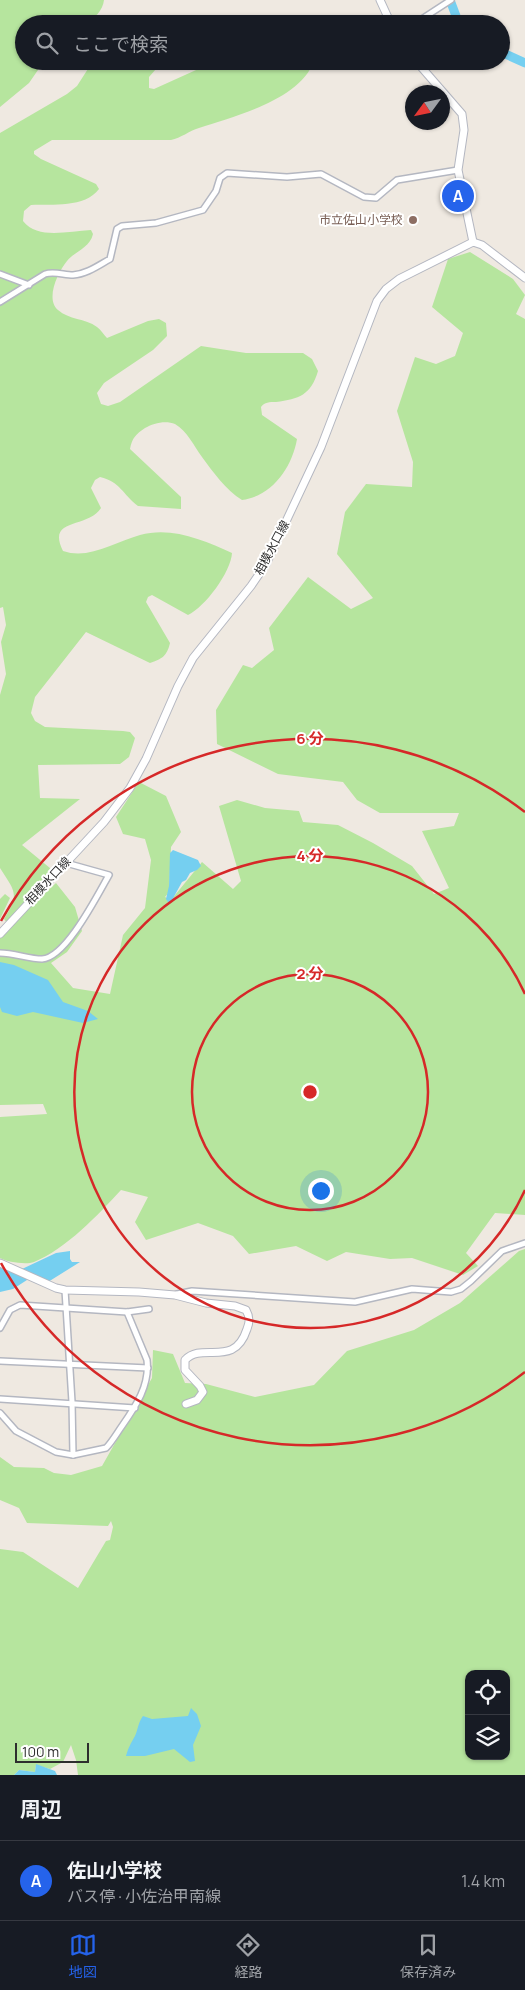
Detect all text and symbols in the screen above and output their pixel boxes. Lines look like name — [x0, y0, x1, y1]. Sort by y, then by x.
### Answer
search box — [15, 15, 510, 70]
icon: search — [33, 29, 61, 57]
text: ここで検索 — [73, 31, 168, 57]
north arrow — [405, 85, 450, 130]
pin: A — [442, 177, 474, 215]
place label: 市立佐山小学校 — [319, 211, 403, 228]
marker: 市立佐山小学校 — [407, 214, 419, 226]
street label: 相模水口線 — [250, 517, 293, 578]
text: 6 分 — [296, 728, 324, 749]
text: 4 分 — [296, 845, 324, 866]
street label: 相模水口線 — [21, 853, 74, 908]
text: 2 分 — [297, 963, 323, 984]
centre of rings — [301, 1083, 319, 1101]
your location — [308, 1178, 334, 1204]
map controls — [465, 1670, 510, 1760]
button: locate — [465, 1670, 510, 1715]
button: layers — [465, 1715, 510, 1760]
scale bar — [15, 1740, 89, 1763]
text: 100 m — [22, 1742, 59, 1761]
text: 周辺 — [20, 1795, 62, 1823]
text: 佐山小学校 — [67, 1857, 162, 1883]
text: A — [31, 1870, 41, 1892]
text: 1.4 km — [461, 1870, 505, 1892]
text: バス停 · 小佐治甲南線 — [67, 1885, 221, 1907]
tab: 地図 — [69, 1931, 97, 1981]
tab: 経路 — [234, 1931, 262, 1981]
tab: 保存済み — [400, 1931, 456, 1981]

